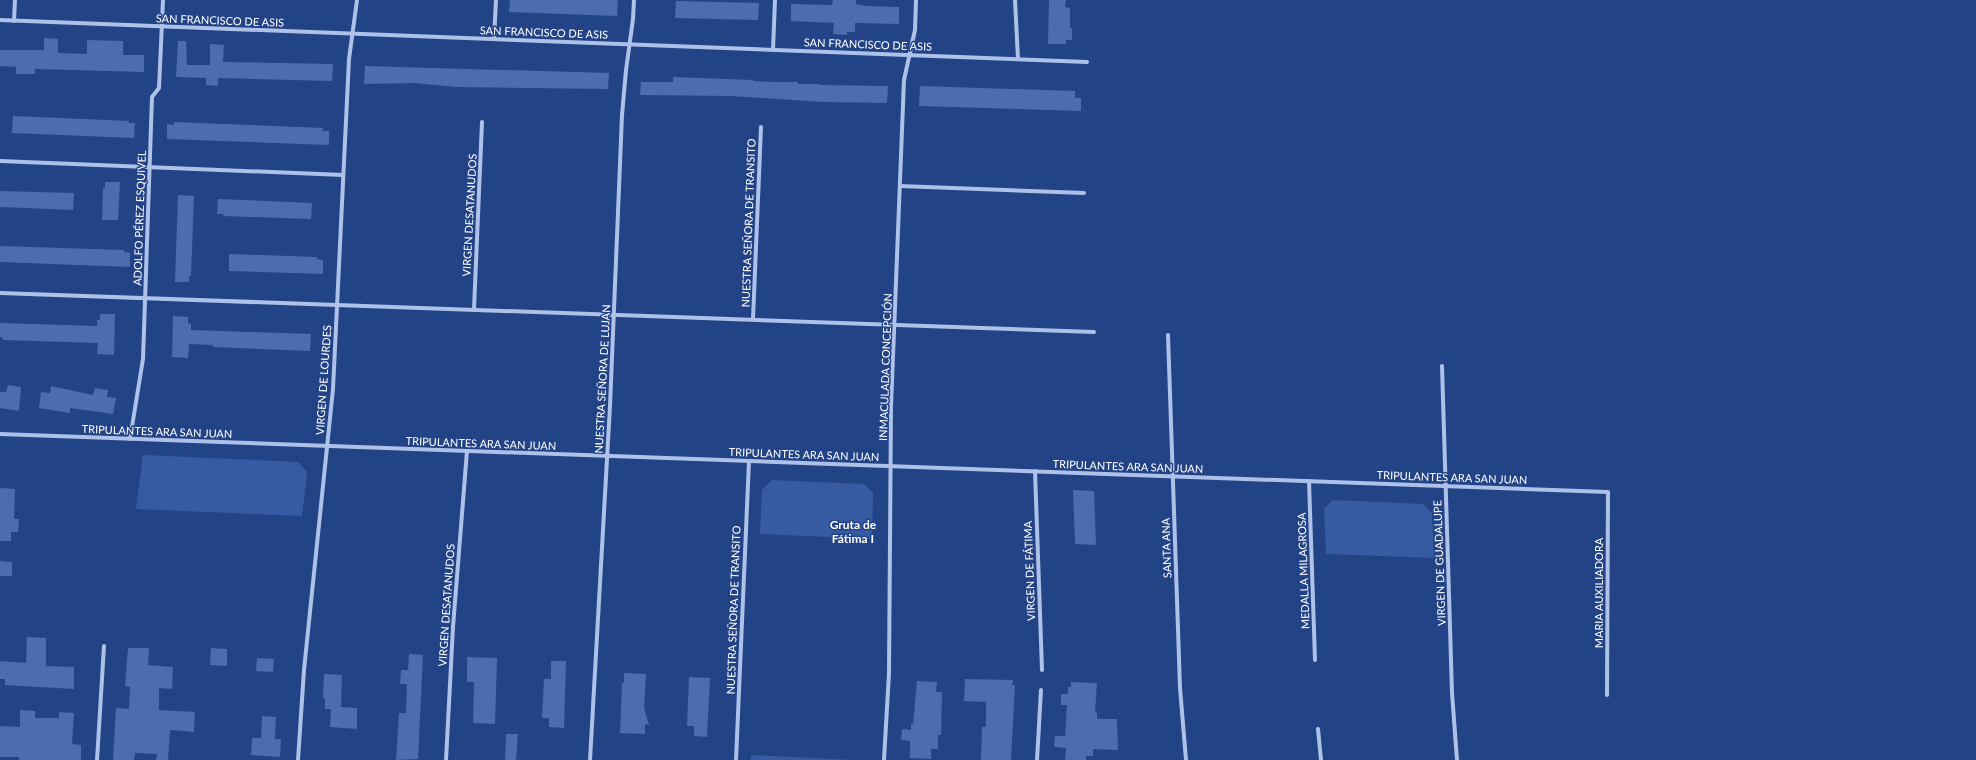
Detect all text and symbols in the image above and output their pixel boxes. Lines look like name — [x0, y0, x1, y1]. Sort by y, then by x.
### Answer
street label: SAN FRANCISCO DE ASIS — [156, 11, 284, 29]
street label: SAN FRANCISCO DE ASIS — [480, 23, 608, 41]
street label: SAN FRANCISCO DE ASIS — [804, 35, 932, 53]
street label: NUESTRA SEÑORA DE TRANSITO — [739, 138, 757, 308]
street label: ADOLFO PÉREZ ESQUIVEL — [130, 150, 148, 286]
street label: VIRGEN DESATANUDOS — [459, 153, 479, 277]
street label: INMACULADA CONCEPCIÓN — [876, 293, 894, 441]
street label: NUESTRA SEÑORA DE LUJAN — [592, 304, 612, 454]
street label: VIRGEN DE LOURDES — [313, 325, 333, 435]
street label: TRIPULANTES ARA SAN JUAN — [81, 422, 233, 440]
street label: TRIPULANTES ARA SAN JUAN — [405, 434, 557, 452]
street label: TRIPULANTES ARA SAN JUAN — [728, 445, 880, 463]
street label: TRIPULANTES ARA SAN JUAN — [1052, 457, 1204, 475]
street label: TRIPULANTES ARA SAN JUAN — [1376, 468, 1528, 486]
street label: VIRGEN DE GUADALUPE — [1430, 500, 1448, 626]
street label: MEDALLA MILAGROSA — [1294, 512, 1312, 629]
district label: Gruta de Fátima I — [830, 517, 877, 546]
street label: SANTA ANA — [1158, 517, 1174, 578]
street label: VIRGEN DE FÁTIMA — [1021, 520, 1037, 621]
street label: NUESTRA SEÑORA DE TRANSITO — [724, 525, 742, 695]
street label: MARIA AUXILIADORA — [1592, 537, 1605, 648]
street label: VIRGEN DESATANUDOS — [435, 543, 457, 667]

